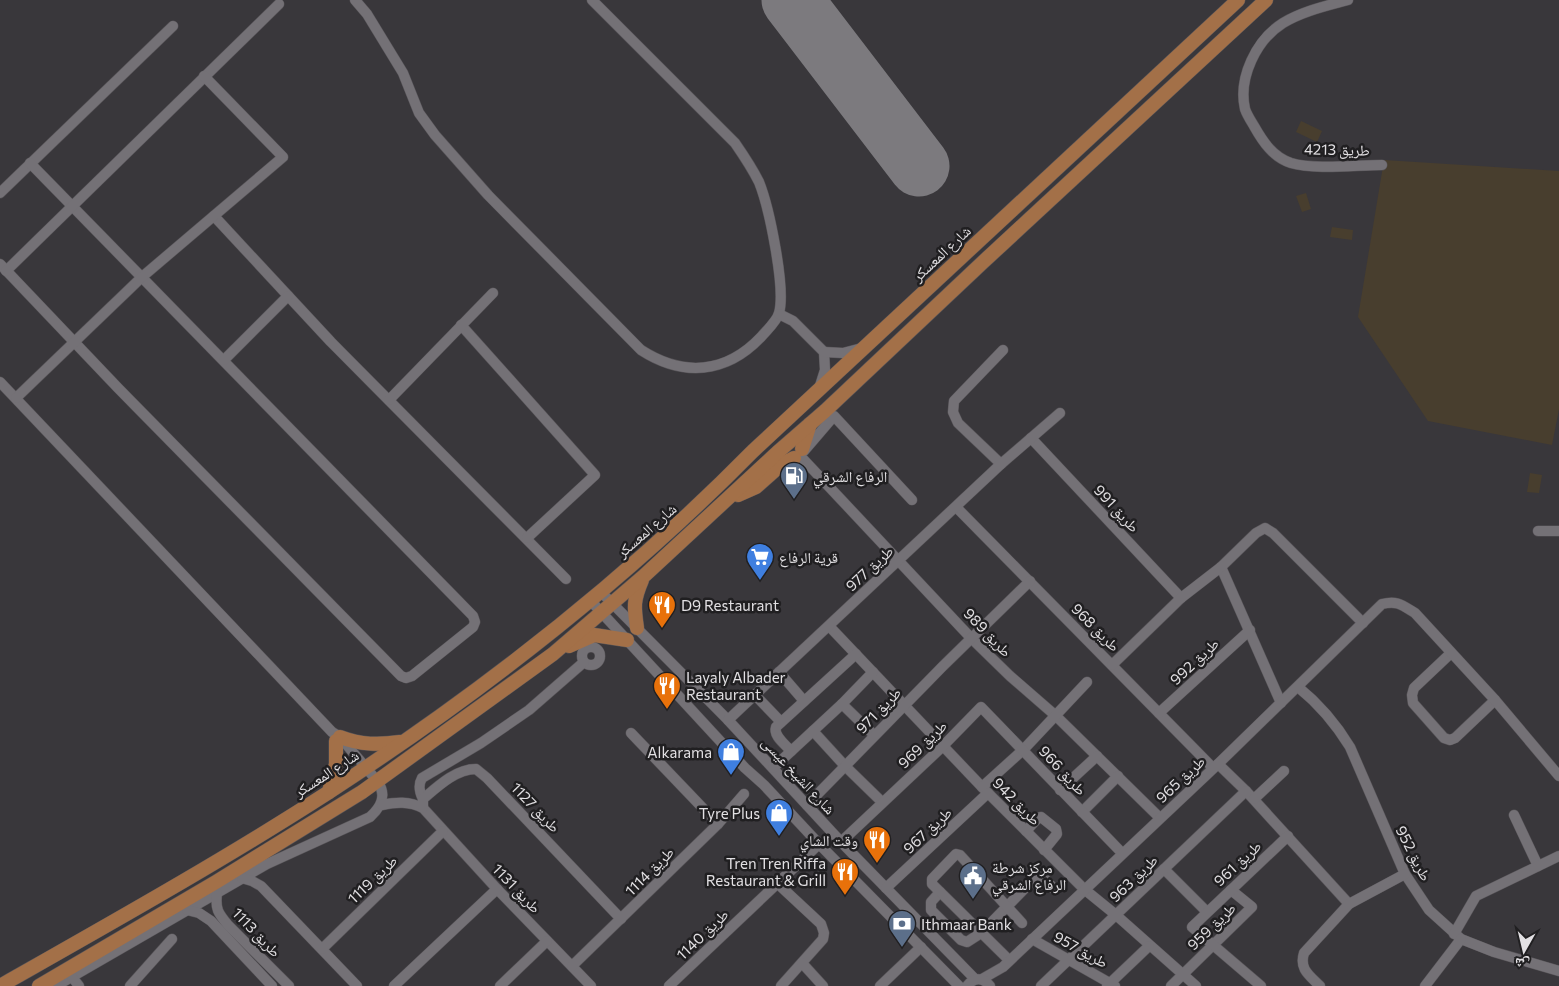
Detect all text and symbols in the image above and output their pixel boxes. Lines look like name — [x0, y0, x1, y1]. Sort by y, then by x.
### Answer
street label: طريق 4213 — [1304, 139, 1370, 161]
street label: شارع المعسكر — [907, 221, 975, 287]
fuel station icon: الرفاع الشرقي — [779, 461, 809, 500]
place label: الرفاع الشرقي — [813, 467, 887, 489]
street label: طريق 991 — [1089, 481, 1144, 537]
street label: شارع المعسكر — [612, 499, 681, 563]
street label: طريق 977 — [841, 541, 898, 596]
supermarket icon: قرية الرفاع — [745, 542, 775, 581]
place label: قرية الرفاع — [779, 548, 838, 568]
restaurant icon: D9 Restaurant — [647, 590, 677, 629]
place label: D9 Restaurant — [681, 596, 779, 614]
street label: طريق 968 — [1067, 599, 1124, 656]
street label: طريق 989 — [959, 604, 1016, 662]
street label: طريق 992 — [1166, 634, 1224, 690]
place label: Layaly Albader Restaurant — [686, 668, 786, 703]
restaurant icon: Layaly Albader Restaurant — [652, 671, 682, 710]
street label: طريق 971 — [852, 683, 906, 738]
street label: طريق 969 — [894, 716, 952, 773]
street label: شارع الشيخ عيسى — [757, 732, 840, 819]
shop icon: Alkarama — [716, 737, 746, 776]
street label: طريق 966 — [1034, 742, 1090, 800]
place label: Alkarama — [647, 743, 712, 761]
street label: شارع المعسكر — [289, 745, 363, 803]
street label: طريق 965 — [1152, 752, 1210, 808]
street label: طريق 942 — [988, 773, 1045, 830]
street label: طريق 1127 — [506, 778, 564, 837]
shop icon: Tyre Plus — [764, 798, 794, 837]
street label: طريق 967 — [899, 803, 956, 858]
place label: Tyre Plus — [699, 804, 760, 822]
street label: طريق 952 — [1391, 822, 1436, 885]
restaurant icon: وقت الشاي — [862, 825, 892, 864]
place label: وقت الشاي — [800, 831, 858, 853]
street label: طريق 961 — [1210, 836, 1266, 891]
street label: طريق 1114 — [621, 843, 679, 901]
street label: طريق 963 — [1105, 850, 1162, 907]
street label: طريق 1119 — [343, 851, 402, 908]
place label: Tren Tren Riffa Restaurant & Grill — [706, 854, 826, 889]
restaurant icon: Tren Tren Riffa Restaurant & Grill — [830, 857, 860, 896]
place label: مركز شرطة الرفاع الشرقي — [992, 858, 1066, 897]
street label: طريق 1131 — [488, 860, 545, 918]
public building icon: مركز شرطة الرفاع الشرقي — [958, 861, 988, 900]
street label: طريق 959 — [1183, 898, 1240, 955]
street label: طريق 1113 — [228, 904, 285, 962]
street label: طريق 1140 — [672, 905, 733, 965]
bank icon: Ithmaar Bank — [887, 909, 917, 948]
place label: Ithmaar Bank — [921, 915, 1012, 933]
north arrow — [1499, 926, 1549, 976]
street label: طريق 957 — [1050, 927, 1111, 973]
text: ش — [1513, 954, 1531, 974]

